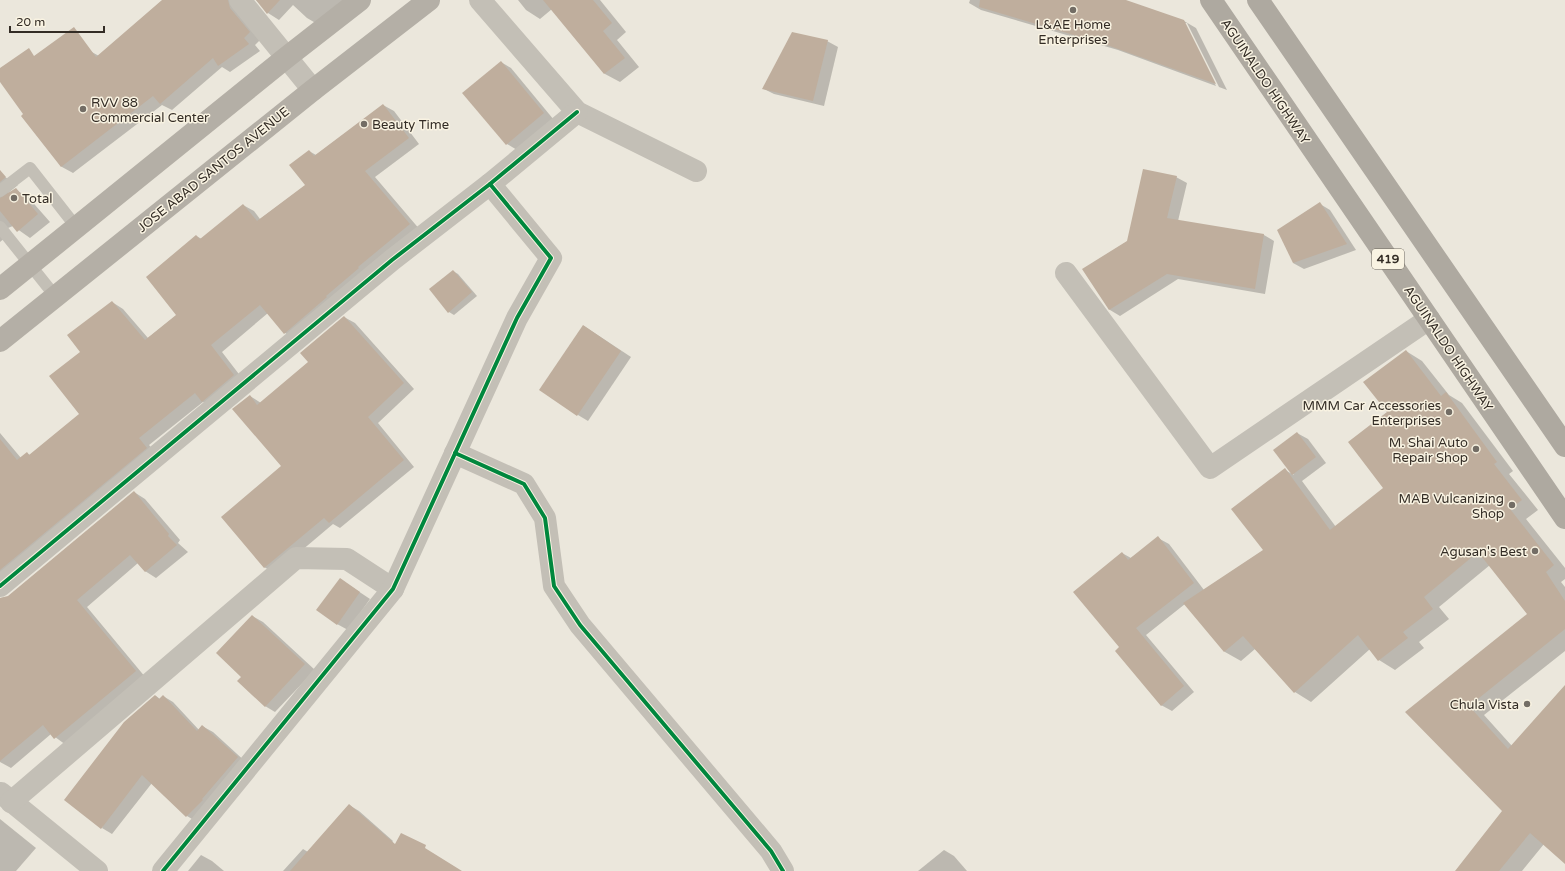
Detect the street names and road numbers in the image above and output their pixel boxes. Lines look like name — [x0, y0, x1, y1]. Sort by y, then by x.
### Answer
street label: AGUINALDO HIGHWAY — [1217, 16, 1313, 147]
street label: JOSE ABAD SANTOS AVENUE — [135, 104, 293, 236]
road number: 419 — [1372, 249, 1404, 269]
street label: AGUINALDO HIGHWAY — [1400, 283, 1496, 414]

